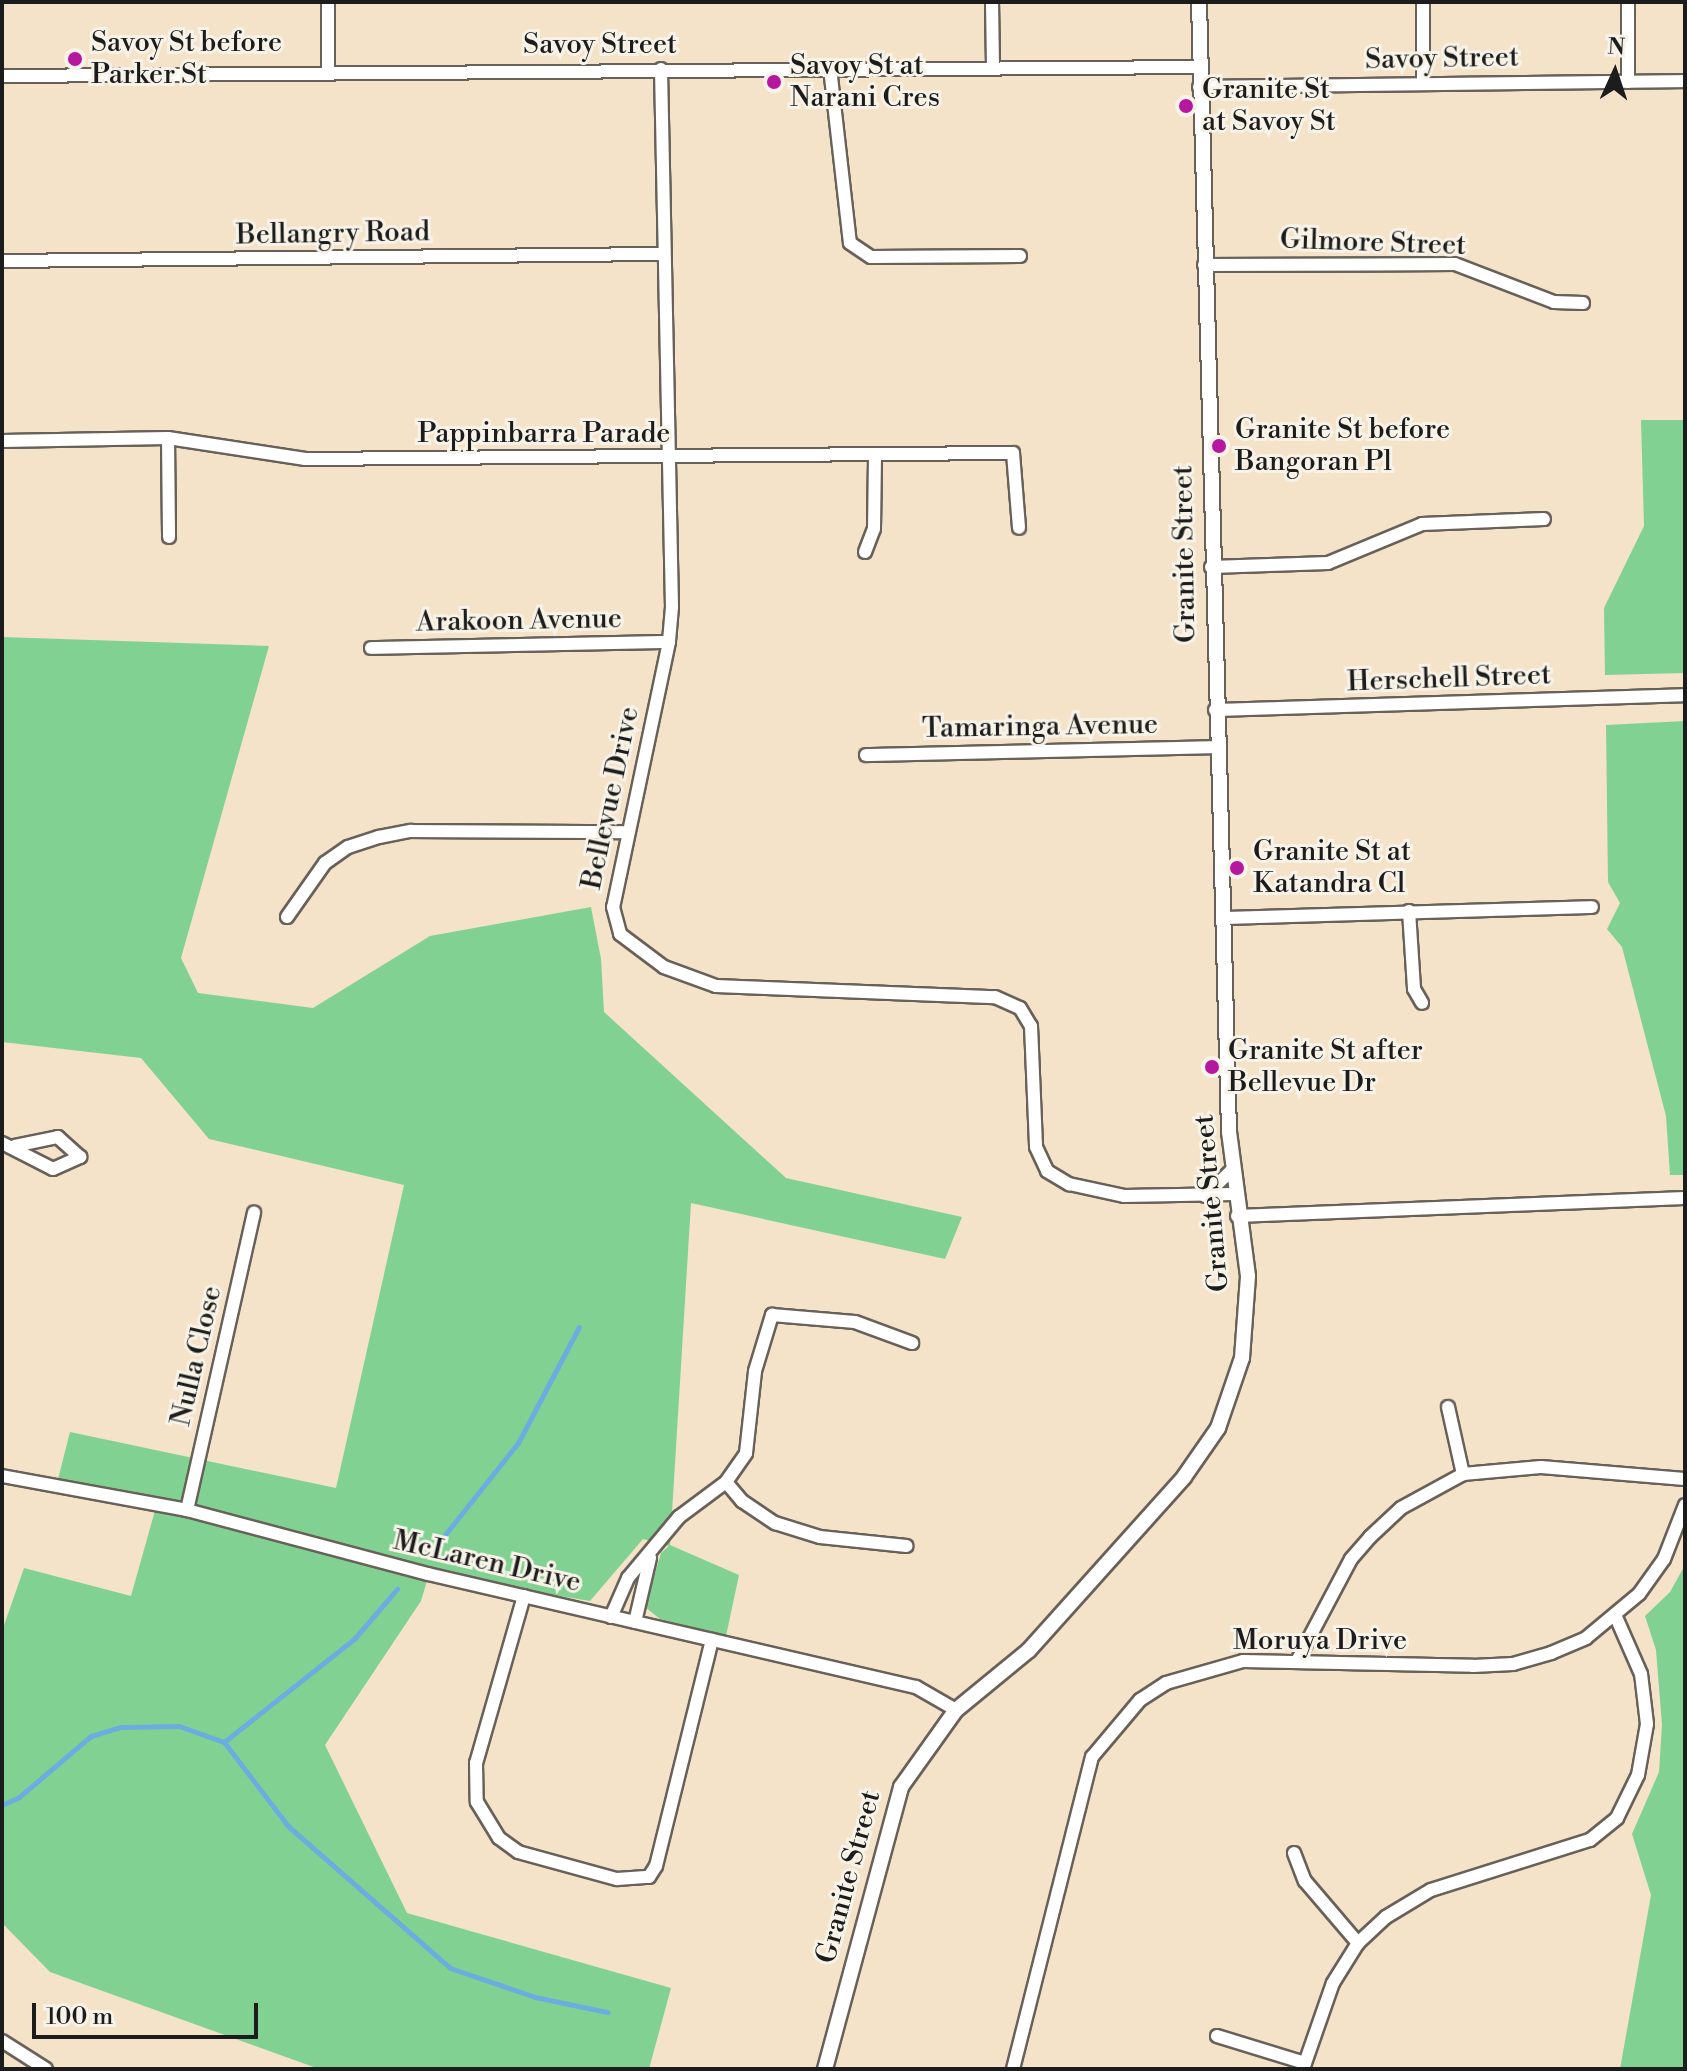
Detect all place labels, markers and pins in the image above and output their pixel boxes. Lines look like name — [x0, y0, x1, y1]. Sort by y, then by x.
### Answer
place label: Savoy St before Parker St — [91, 26, 282, 92]
place label: Savoy St at Narani Cres — [790, 49, 940, 115]
marker: Savoy St before Parker St — [66, 50, 84, 68]
marker: Savoy St at Narani Cres — [765, 73, 783, 91]
place label: Granite St at Savoy St — [1202, 73, 1336, 139]
marker: Granite St at Savoy St — [1177, 97, 1195, 115]
place label: Granite St before Bangoran Pl — [1235, 413, 1450, 479]
marker: Granite St before Bangoran Pl — [1210, 437, 1228, 455]
place label: Granite St at Katandra Cl — [1253, 835, 1411, 901]
marker: Granite St at Katandra Cl — [1228, 859, 1246, 877]
place label: Granite St after Bellevue Dr — [1228, 1034, 1423, 1100]
marker: Granite St after Bellevue Dr — [1203, 1058, 1221, 1076]

